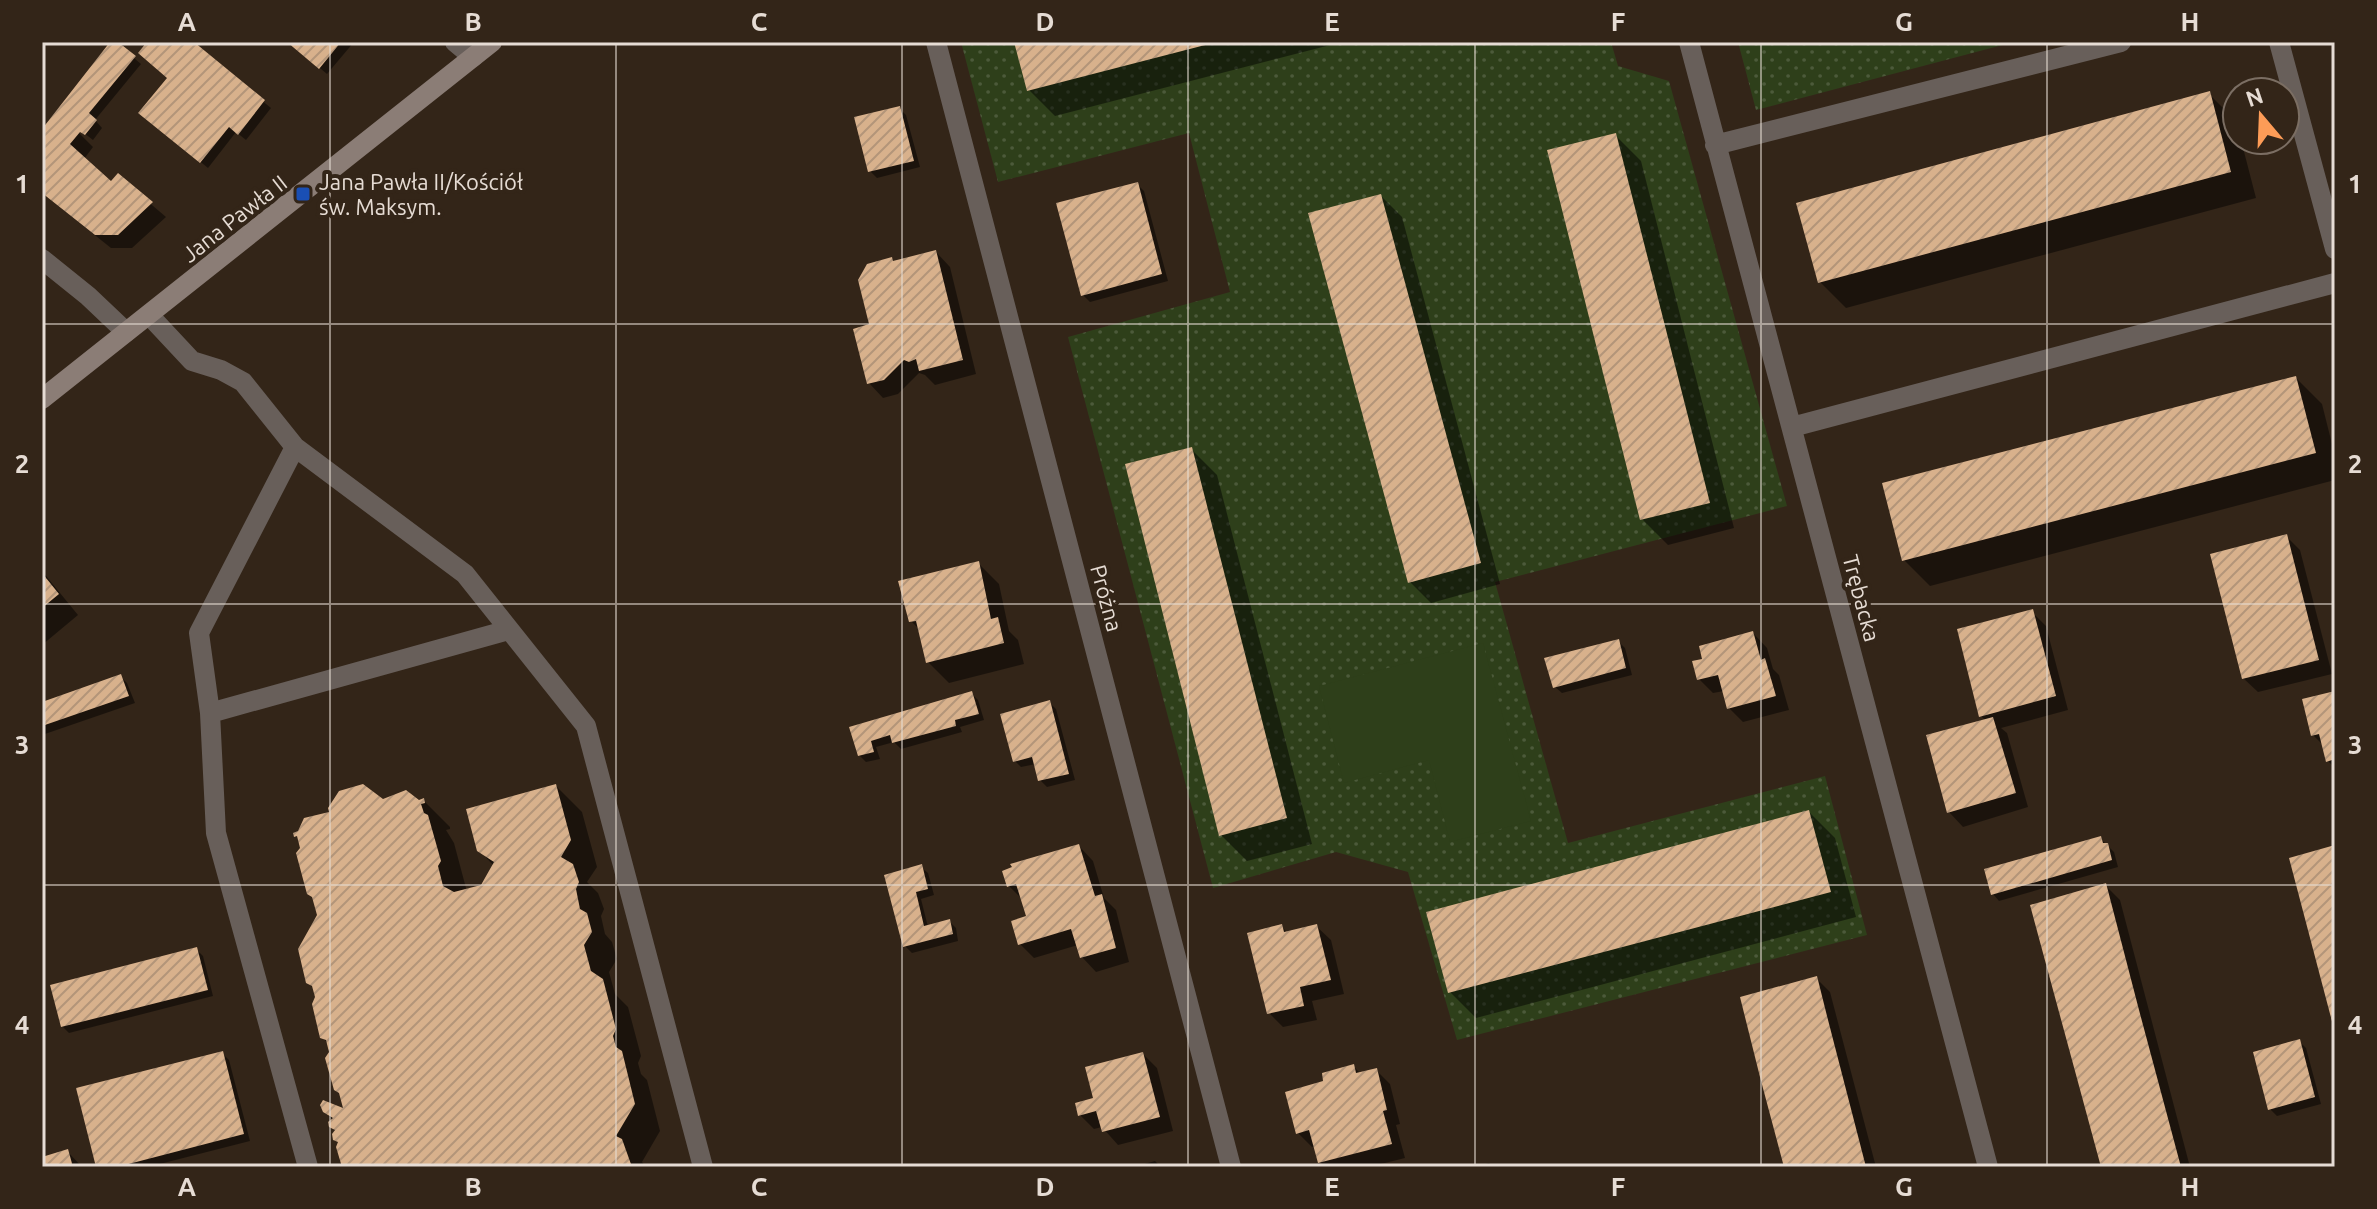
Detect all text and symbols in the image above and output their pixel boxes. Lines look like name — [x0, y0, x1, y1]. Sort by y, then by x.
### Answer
text: A — [178, 7, 197, 36]
text: B — [464, 7, 482, 36]
text: C — [751, 7, 768, 36]
text: D — [1036, 7, 1054, 36]
text: E — [1324, 7, 1340, 36]
text: F — [1611, 7, 1625, 36]
text: G — [1895, 7, 1913, 36]
text: H — [2181, 7, 2199, 36]
north arrow — [2221, 76, 2301, 156]
text: N — [2242, 82, 2266, 111]
text: 1 — [15, 169, 29, 198]
street label: Jana Pawła II — [177, 169, 291, 267]
place label: Jana Pawła II/Kościół św. Maksym. — [319, 169, 523, 219]
text: 1 — [2348, 169, 2362, 198]
marker: Jana Pawła II/Kościół św. Maksym. — [294, 185, 312, 203]
text: 2 — [15, 449, 29, 478]
text: 2 — [2348, 449, 2362, 478]
street label: Trębacka — [1838, 552, 1886, 644]
street label: Próżna — [1086, 562, 1128, 634]
text: 3 — [15, 730, 29, 759]
text: 3 — [2348, 730, 2362, 759]
text: 4 — [15, 1010, 29, 1039]
text: 4 — [2348, 1010, 2362, 1039]
text: A — [178, 1172, 197, 1201]
text: B — [464, 1172, 482, 1201]
text: C — [751, 1172, 768, 1201]
text: D — [1036, 1172, 1054, 1201]
text: E — [1324, 1172, 1340, 1201]
text: F — [1611, 1172, 1625, 1201]
text: G — [1895, 1172, 1913, 1201]
text: H — [2181, 1172, 2199, 1201]

